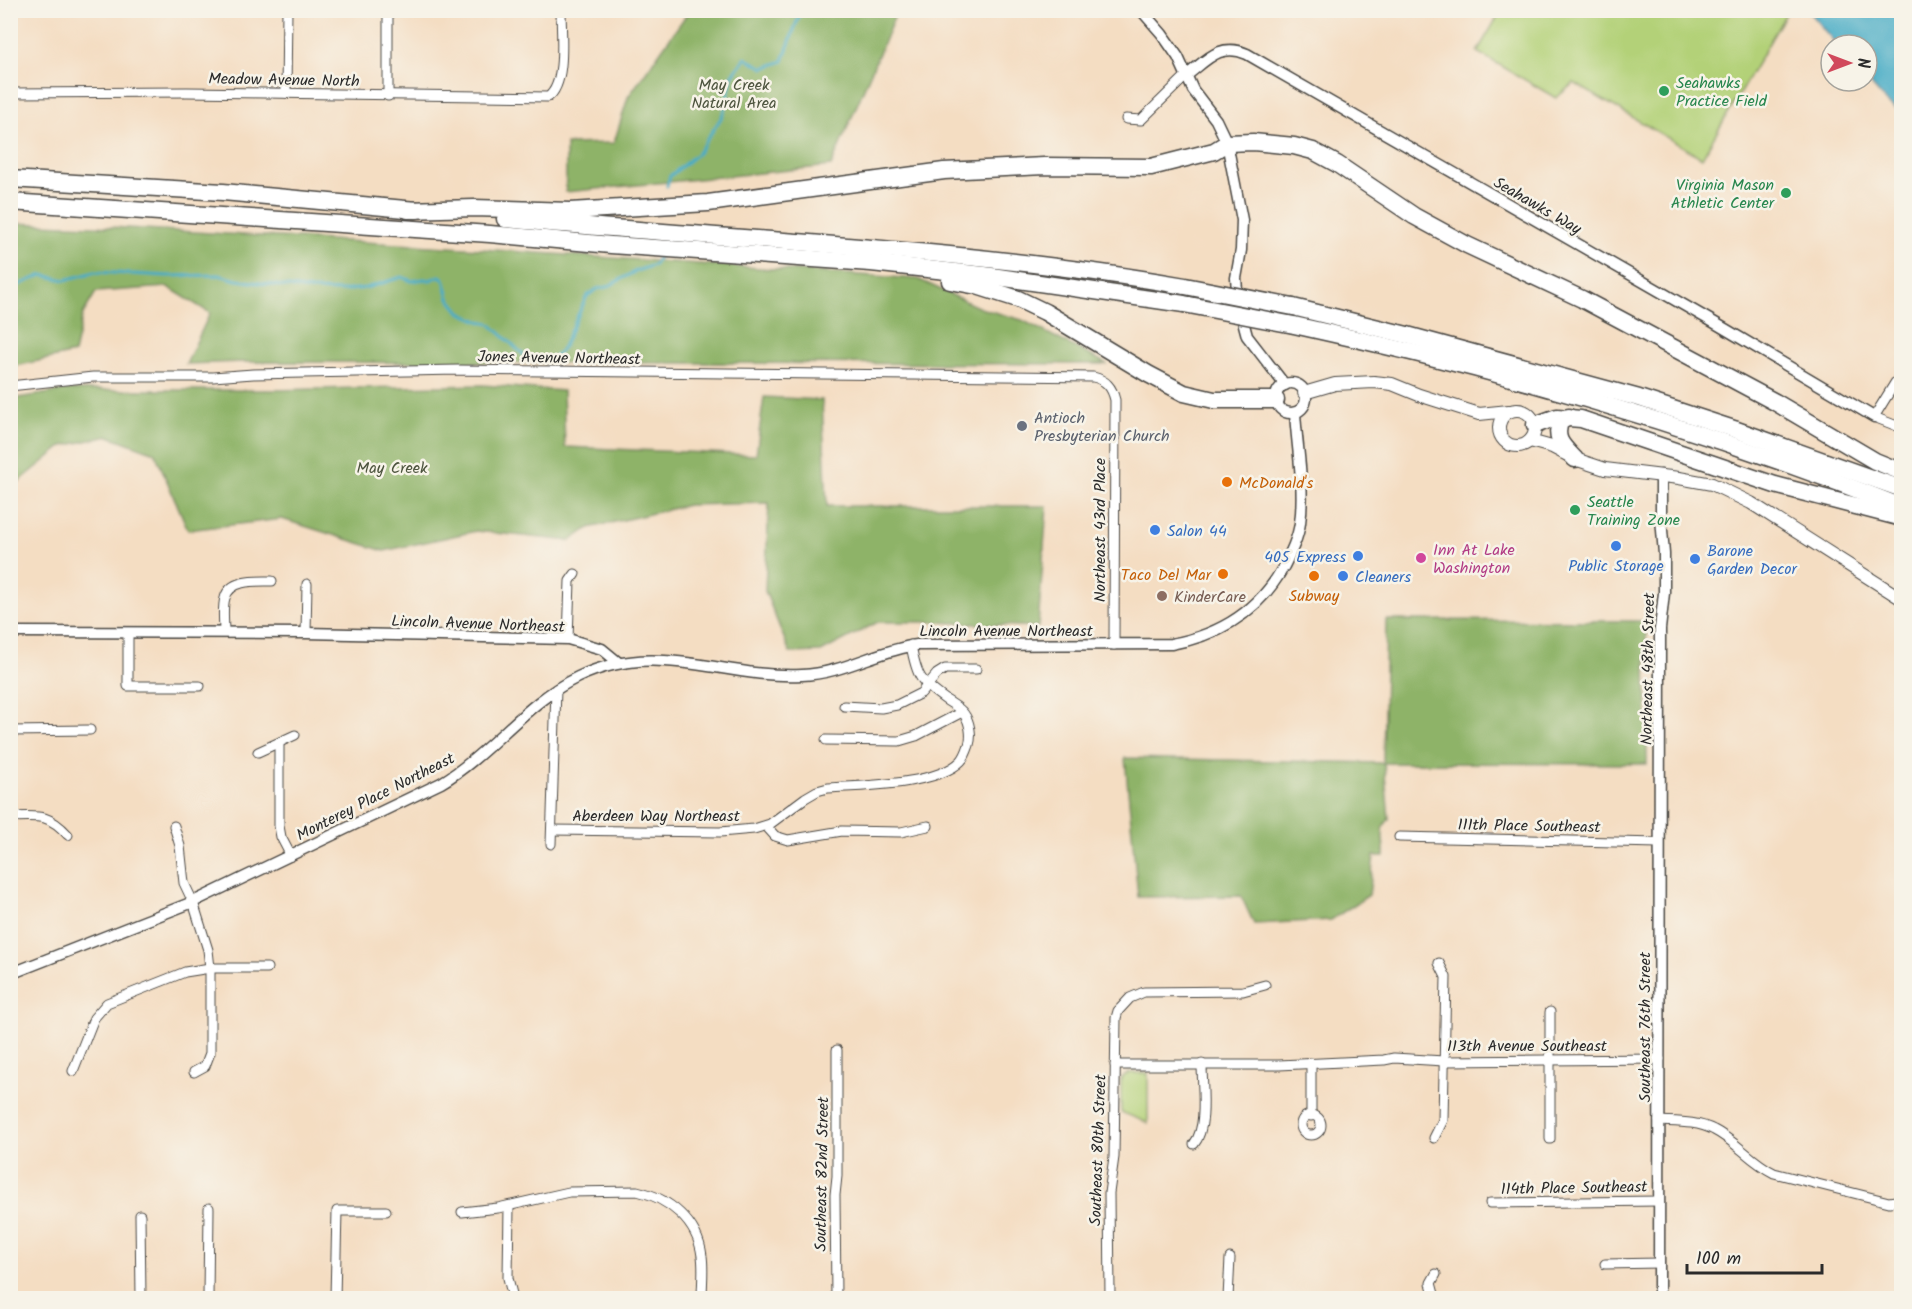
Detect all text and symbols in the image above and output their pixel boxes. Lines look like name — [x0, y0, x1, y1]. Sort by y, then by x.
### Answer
north arrow — [1819, 33, 1879, 93]
text: N — [1850, 58, 1875, 68]
street label: Meadow Avenue North — [208, 67, 360, 94]
place label: Seahawks Practice Field — [1676, 71, 1768, 114]
park label: May Creek Natural Area — [691, 73, 777, 116]
marker: Seahawks Practice Field — [1657, 84, 1671, 98]
street label: Seahawks Way — [1488, 171, 1586, 242]
place label: Virginia Mason Athletic Center — [1671, 173, 1776, 216]
marker: Virginia Mason Athletic Center — [1779, 186, 1793, 200]
street label: Jones Avenue Northeast — [477, 345, 642, 372]
place label: Antioch Presbyterian Church — [1034, 406, 1170, 449]
marker: Antioch Presbyterian Church — [1015, 419, 1029, 433]
park label: May Creek — [357, 456, 428, 481]
street label: Northeast 43rd Place — [1088, 458, 1113, 602]
place label: McDonald's — [1239, 471, 1314, 496]
marker: McDonald's — [1220, 475, 1234, 489]
place label: Seattle Training Zone — [1587, 490, 1680, 533]
marker: Seattle Training Zone — [1568, 503, 1582, 517]
place label: Salon 44 — [1167, 519, 1227, 544]
marker: Salon 44 — [1148, 523, 1162, 537]
place label: Inn At Lake Washington — [1433, 538, 1515, 581]
marker: Public Storage — [1609, 539, 1623, 553]
place label: Barone Garden Decor — [1707, 539, 1799, 582]
place label: 405 Express — [1264, 545, 1346, 570]
marker: 405 Express — [1351, 549, 1365, 563]
marker: Inn At Lake Washington — [1414, 551, 1428, 565]
marker: Barone Garden Decor — [1688, 552, 1702, 566]
place label: Public Storage — [1568, 554, 1664, 579]
place label: Taco Del Mar — [1121, 563, 1213, 588]
place label: Cleaners — [1355, 565, 1411, 590]
marker: Taco Del Mar — [1216, 567, 1230, 581]
marker: Subway — [1307, 569, 1321, 583]
marker: Cleaners — [1336, 569, 1350, 583]
place label: Subway — [1289, 584, 1340, 609]
place label: KinderCare — [1174, 585, 1246, 610]
marker: KinderCare — [1155, 589, 1169, 603]
street label: Northeast 48th Street — [1635, 592, 1662, 745]
street label: Lincoln Avenue Northeast — [391, 609, 566, 640]
street label: Lincoln Avenue Northeast — [919, 619, 1094, 644]
street label: Monterey Place Northeast — [292, 746, 460, 848]
street label: Aberdeen Way Northeast — [572, 804, 741, 829]
street label: 111th Place Southeast — [1457, 813, 1601, 840]
street label: Southeast 76th Street — [1633, 951, 1658, 1102]
street label: 113th Avenue Southeast — [1447, 1034, 1608, 1059]
street label: Southeast 80th Street — [1083, 1073, 1114, 1226]
street label: Southeast 82nd Street — [809, 1096, 836, 1252]
street label: 114th Place Southeast — [1500, 1175, 1648, 1202]
scale bar — [1687, 1237, 1822, 1275]
text: 100 m — [1696, 1245, 1741, 1274]

